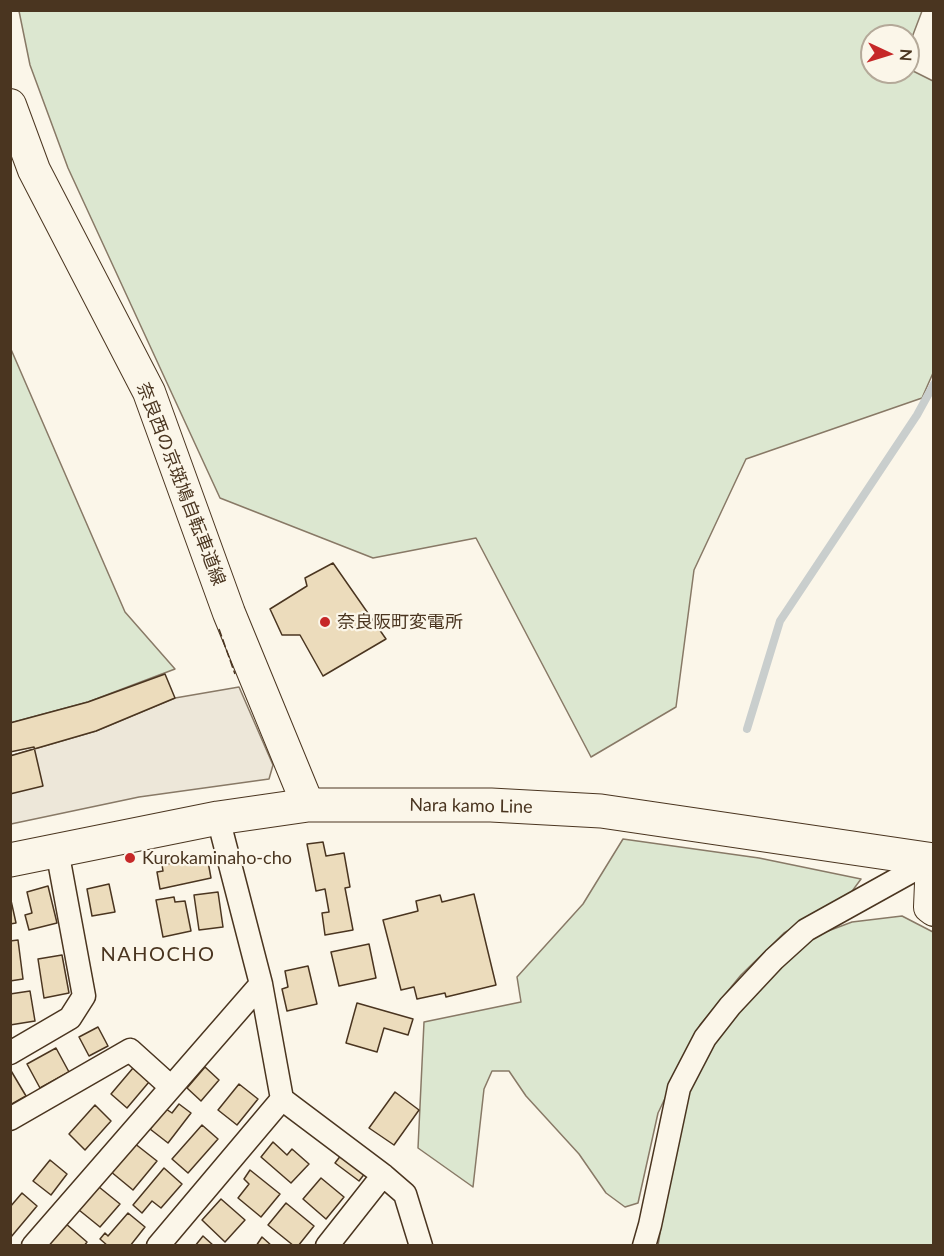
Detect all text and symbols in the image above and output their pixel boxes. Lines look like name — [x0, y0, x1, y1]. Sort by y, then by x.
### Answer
north arrow — [860, 24, 920, 84]
text: N — [897, 48, 916, 62]
street label: 奈良西の京斑鳩自転車道線 — [132, 379, 230, 589]
place label: 奈良阪町変電所 — [337, 611, 463, 633]
marker: 奈良阪町変電所 — [318, 615, 332, 629]
street label: Nara kamo Line — [409, 794, 533, 818]
place label: Kurokaminaho-cho — [142, 847, 292, 869]
marker: Kurokaminaho-cho — [123, 851, 137, 865]
district label: NAHOCHO — [100, 943, 216, 967]

